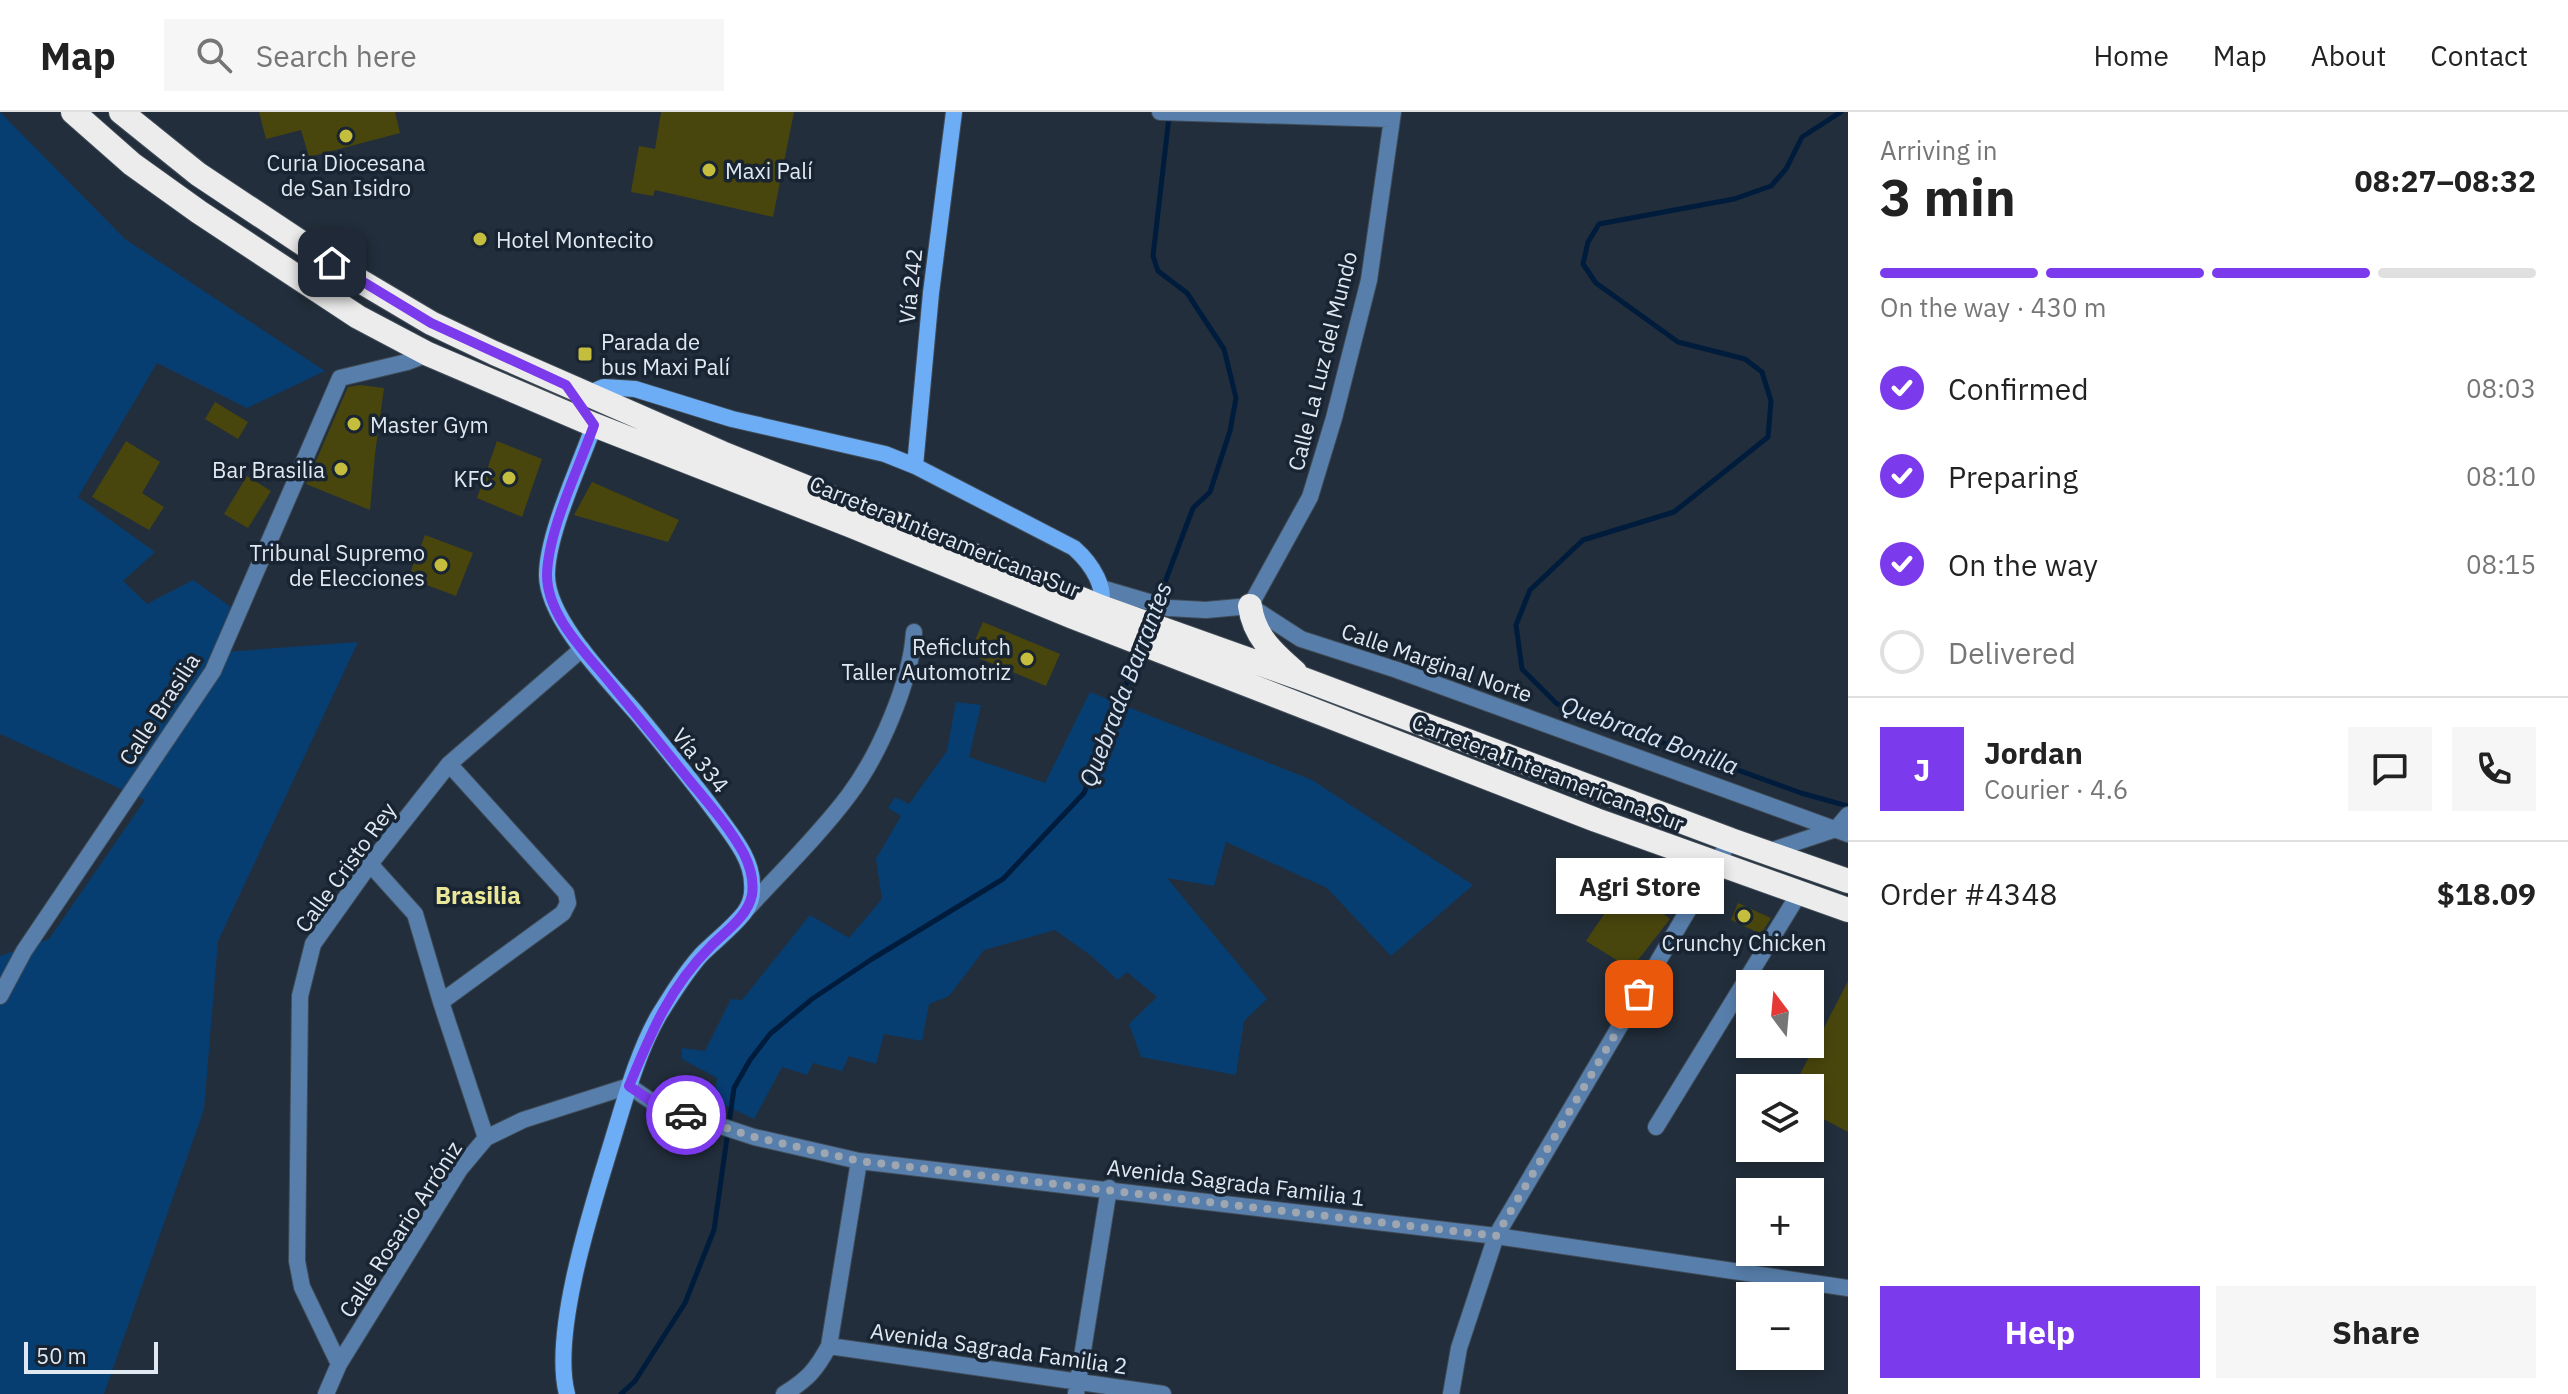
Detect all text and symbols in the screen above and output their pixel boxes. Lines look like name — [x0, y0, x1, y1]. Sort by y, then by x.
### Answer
search box — [164, 19, 724, 91]
text: Map — [40, 31, 116, 80]
icon: search — [192, 33, 236, 77]
text: Search here — [256, 36, 417, 75]
text: Home — [2093, 37, 2169, 74]
text: Map — [2213, 37, 2267, 74]
text: About — [2311, 37, 2386, 74]
text: Contact — [2430, 37, 2528, 74]
marker: Curia Diocesana de San Isidro — [337, 127, 355, 145]
text: Arriving in — [1880, 133, 1997, 167]
place label: Curia Diocesana de San Isidro — [267, 148, 426, 202]
place label: Maxi Palí — [725, 156, 813, 185]
marker: Maxi Palí — [700, 161, 718, 179]
text: 08:27–08:32 — [2355, 161, 2536, 200]
text: 3 min — [1880, 163, 2016, 230]
place label: Hotel Montecito — [496, 225, 654, 254]
pin — [298, 229, 366, 297]
marker: Hotel Montecito — [471, 230, 489, 248]
icon: home — [310, 241, 354, 285]
street label: Vía 242 — [892, 247, 928, 325]
street label: Calle La Luz del Mundo — [1281, 248, 1363, 474]
text: On the way · 430 m — [1880, 290, 2106, 324]
place label: Parada de bus Maxi Palí — [601, 327, 730, 381]
marker: Parada de bus Maxi Palí — [576, 345, 594, 363]
icon: check — [1880, 366, 1924, 410]
text: Confirmed — [1948, 369, 2089, 408]
text: 08:03 — [2466, 371, 2536, 405]
place label: Master Gym — [370, 410, 489, 439]
marker: Master Gym — [345, 415, 363, 433]
icon: check — [1880, 454, 1924, 498]
place label: Bar Brasilia — [212, 455, 325, 484]
text: Preparing — [1948, 457, 2078, 496]
text: 08:10 — [2466, 459, 2536, 493]
marker: Bar Brasilia — [332, 460, 350, 478]
place label: KFC — [453, 464, 493, 493]
street label: Carretera Interamericana Sur — [805, 468, 1085, 604]
marker: KFC — [500, 469, 518, 487]
place label: Tribunal Supremo de Elecciones — [250, 538, 425, 592]
icon: check — [1880, 542, 1924, 586]
text: On the way — [1948, 545, 2098, 584]
text: 08:15 — [2466, 547, 2536, 581]
marker: Tribunal Supremo de Elecciones — [432, 556, 450, 574]
water label: Quebrada Barrantes — [1071, 577, 1179, 791]
street label: Calle Marginal Norte — [1338, 616, 1536, 708]
place label: Reficlutch Taller Automotriz — [841, 632, 1011, 686]
text: Delivered — [1948, 633, 2076, 672]
street label: Calle Brasilia — [112, 647, 206, 771]
marker: Reficlutch Taller Automotriz — [1018, 650, 1036, 668]
water label: Quebrada Bonilla — [1557, 688, 1743, 782]
street label: Carretera Interamericana Sur — [1408, 707, 1688, 837]
street label: Vía 334 — [666, 722, 736, 798]
button: chat — [2348, 727, 2432, 811]
button: phone — [2452, 727, 2536, 811]
text: Jordan — [1984, 733, 2083, 772]
text: J — [1914, 750, 1930, 789]
text: Courier · 4.6 — [1984, 772, 2128, 806]
street label: Calle Cristo Rey — [288, 796, 402, 938]
callout: Agri Store — [1555, 858, 1723, 914]
text: Agri Store — [1579, 869, 1701, 903]
text: Order #4348 — [1880, 874, 2057, 913]
text: $18.09 — [2437, 874, 2536, 913]
district label: Brasilia — [435, 879, 521, 911]
marker: Crunchy Chicken — [1735, 907, 1753, 925]
place label: Crunchy Chicken — [1662, 928, 1826, 957]
pin — [1605, 960, 1673, 1028]
north arrow — [1736, 970, 1824, 1058]
map controls — [1736, 970, 1824, 1370]
icon: bag — [1617, 972, 1661, 1016]
button: layers — [1736, 1074, 1824, 1162]
courier — [646, 1075, 726, 1155]
icon: car — [664, 1093, 708, 1137]
street label: Calle Rosario Arróniz — [332, 1135, 468, 1323]
street label: Avenida Sagrada Familia 1 — [1106, 1152, 1366, 1212]
button: + — [1736, 1178, 1824, 1266]
button: − — [1736, 1282, 1824, 1370]
button: Help — [1880, 1286, 2200, 1378]
button: Share — [2216, 1286, 2536, 1378]
street label: Avenida Sagrada Familia 2 — [869, 1316, 1129, 1380]
scale bar — [24, 1338, 158, 1374]
text: 50 m — [36, 1341, 87, 1370]

